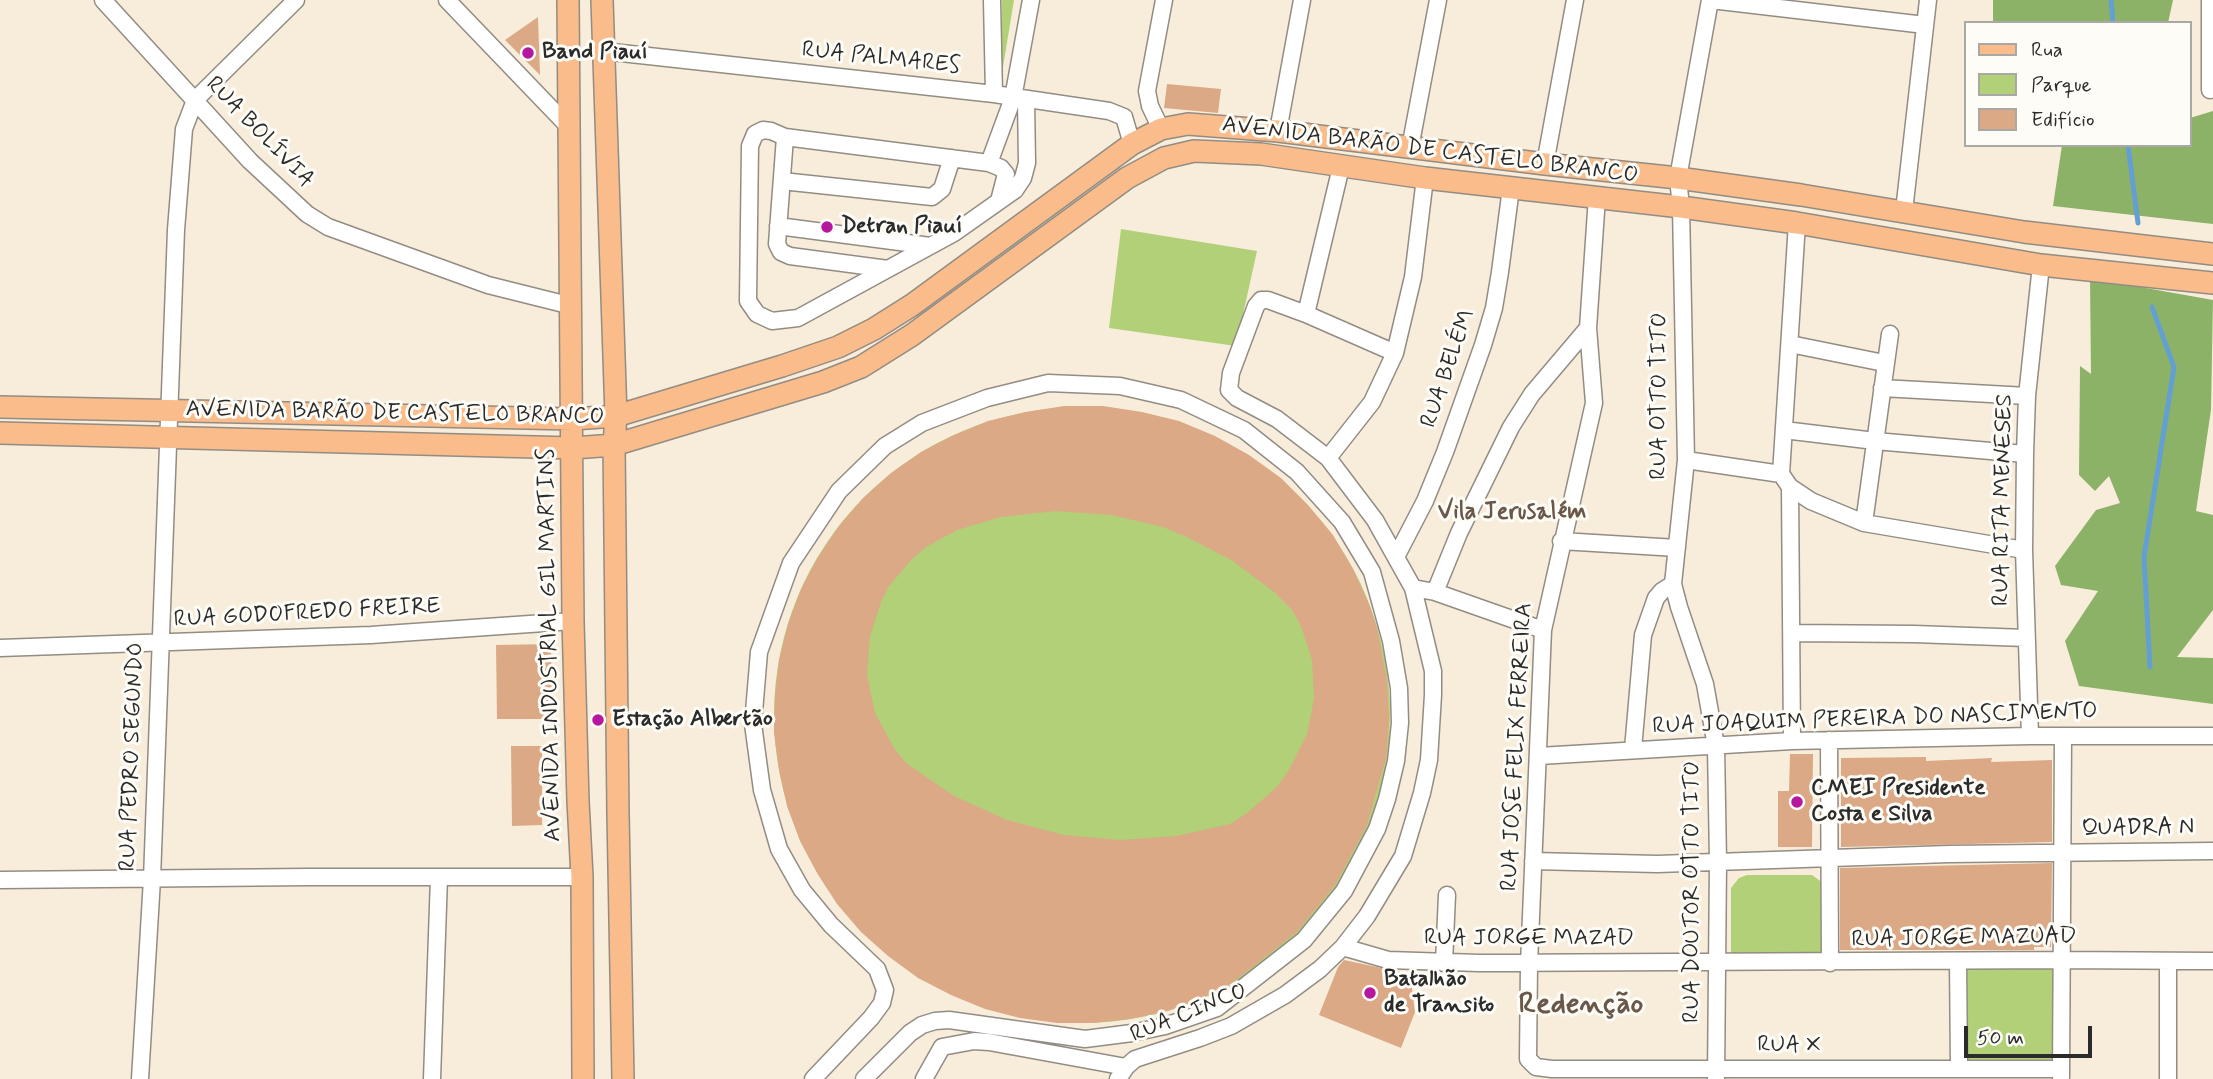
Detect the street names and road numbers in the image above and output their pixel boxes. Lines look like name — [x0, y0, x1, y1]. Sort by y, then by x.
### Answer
street label: RUA PALMARES — [800, 37, 962, 81]
street label: RUA BOLÍVIA — [199, 71, 319, 195]
street label: AVENIDA BARÃO DE CASTELO BRANCO — [1220, 112, 1640, 190]
street label: RUA BELÉM — [1416, 306, 1482, 432]
street label: RUA OTTO TITO — [1646, 312, 1674, 480]
street label: RUA RITA MENESES — [1988, 394, 2020, 606]
street label: AVENIDA BARÃO DE CASTELO BRANCO — [185, 397, 605, 431]
street label: AVENIDA INDUSTRIAL GIL MARTINS — [534, 448, 568, 842]
street label: RUA GODOFREDO FREIRE — [173, 593, 441, 635]
street label: RUA JOSE FELIX FERREIRA — [1497, 602, 1539, 892]
street label: RUA PEDRO SEGUNDO — [115, 642, 151, 872]
street label: RUA JOAQUIM PEREIRA DO NASCIMENTO — [1652, 698, 2098, 742]
street label: RUA DOUTOR OTTO TITO — [1679, 761, 1707, 1023]
street label: QUADRA N — [2081, 814, 2195, 844]
street label: RUA JORGE MAZUAD — [1851, 923, 2077, 955]
street label: RUA JORGE MAZAD — [1424, 925, 1634, 953]
street label: RUA CINCO — [1127, 978, 1251, 1050]
street label: RUA X — [1757, 1032, 1821, 1060]

